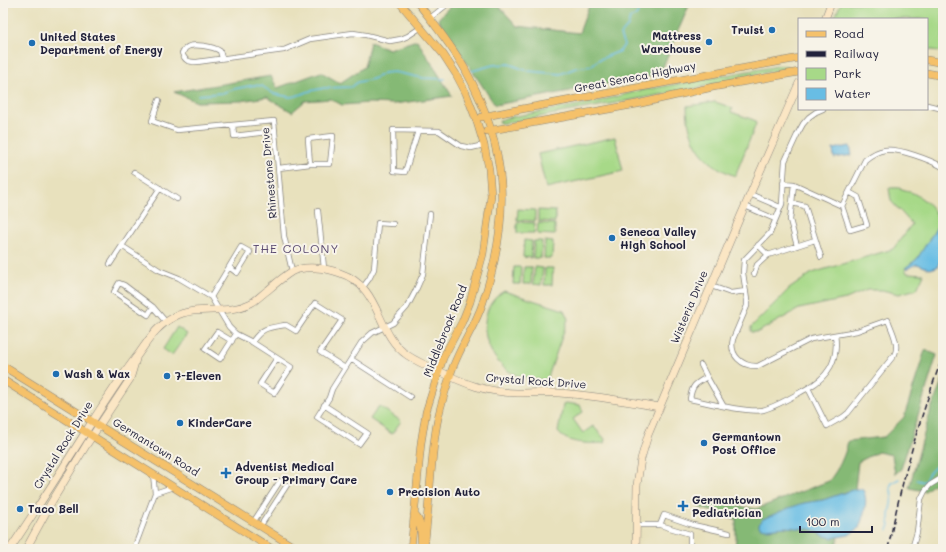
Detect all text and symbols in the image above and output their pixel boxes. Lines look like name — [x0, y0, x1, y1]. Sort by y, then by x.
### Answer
legend — [798, 18, 928, 110]
place label: Truist — [731, 22, 764, 37]
marker: Truist — [767, 25, 777, 35]
text: Road — [834, 25, 864, 41]
place label: Mattress Warehouse — [641, 28, 701, 56]
place label: United States Department of Energy — [40, 29, 163, 57]
marker: Mattress Warehouse — [704, 37, 714, 47]
marker: United States Department of Energy — [27, 38, 37, 48]
text: Railway — [834, 45, 879, 61]
street label: Great Seneca Highway — [573, 57, 697, 96]
text: Park — [834, 65, 861, 81]
text: Water — [834, 85, 871, 101]
street label: Rhinestone Drive — [257, 127, 280, 219]
place label: Seneca Valley High School — [620, 224, 696, 252]
marker: Seneca Valley High School — [607, 233, 617, 243]
district label: THE COLONY — [253, 240, 339, 256]
street label: Wisteria Drive — [666, 268, 711, 346]
street label: Middlebrook Road — [419, 283, 470, 379]
place label: Wash & Wax — [64, 366, 130, 381]
place label: 7-Eleven — [175, 368, 221, 383]
marker: Wash & Wax — [51, 369, 61, 379]
street label: Crystal Rock Drive — [485, 369, 587, 392]
marker: 7-Eleven — [162, 371, 172, 381]
street label: Crystal Rock Drive — [29, 398, 96, 492]
street label: Germantown Road — [110, 414, 202, 479]
place label: KinderCare — [188, 415, 252, 430]
marker: KinderCare — [175, 418, 185, 428]
place label: Germantown Post Office — [712, 429, 781, 457]
marker: Germantown Post Office — [699, 438, 709, 448]
place label: Adventist Medical Group - Primary Care — [235, 459, 357, 487]
marker: Adventist Medical Group - Primary Care — [220, 467, 232, 479]
place label: Precision Auto — [398, 484, 480, 499]
marker: Precision Auto — [385, 487, 395, 497]
place label: Germantown Pediatrician — [692, 492, 761, 520]
marker: Germantown Pediatrician — [677, 500, 689, 512]
place label: Taco Bell — [28, 501, 78, 516]
marker: Taco Bell — [15, 504, 25, 514]
scale bar — [800, 508, 872, 534]
text: 100 m — [806, 513, 840, 529]

